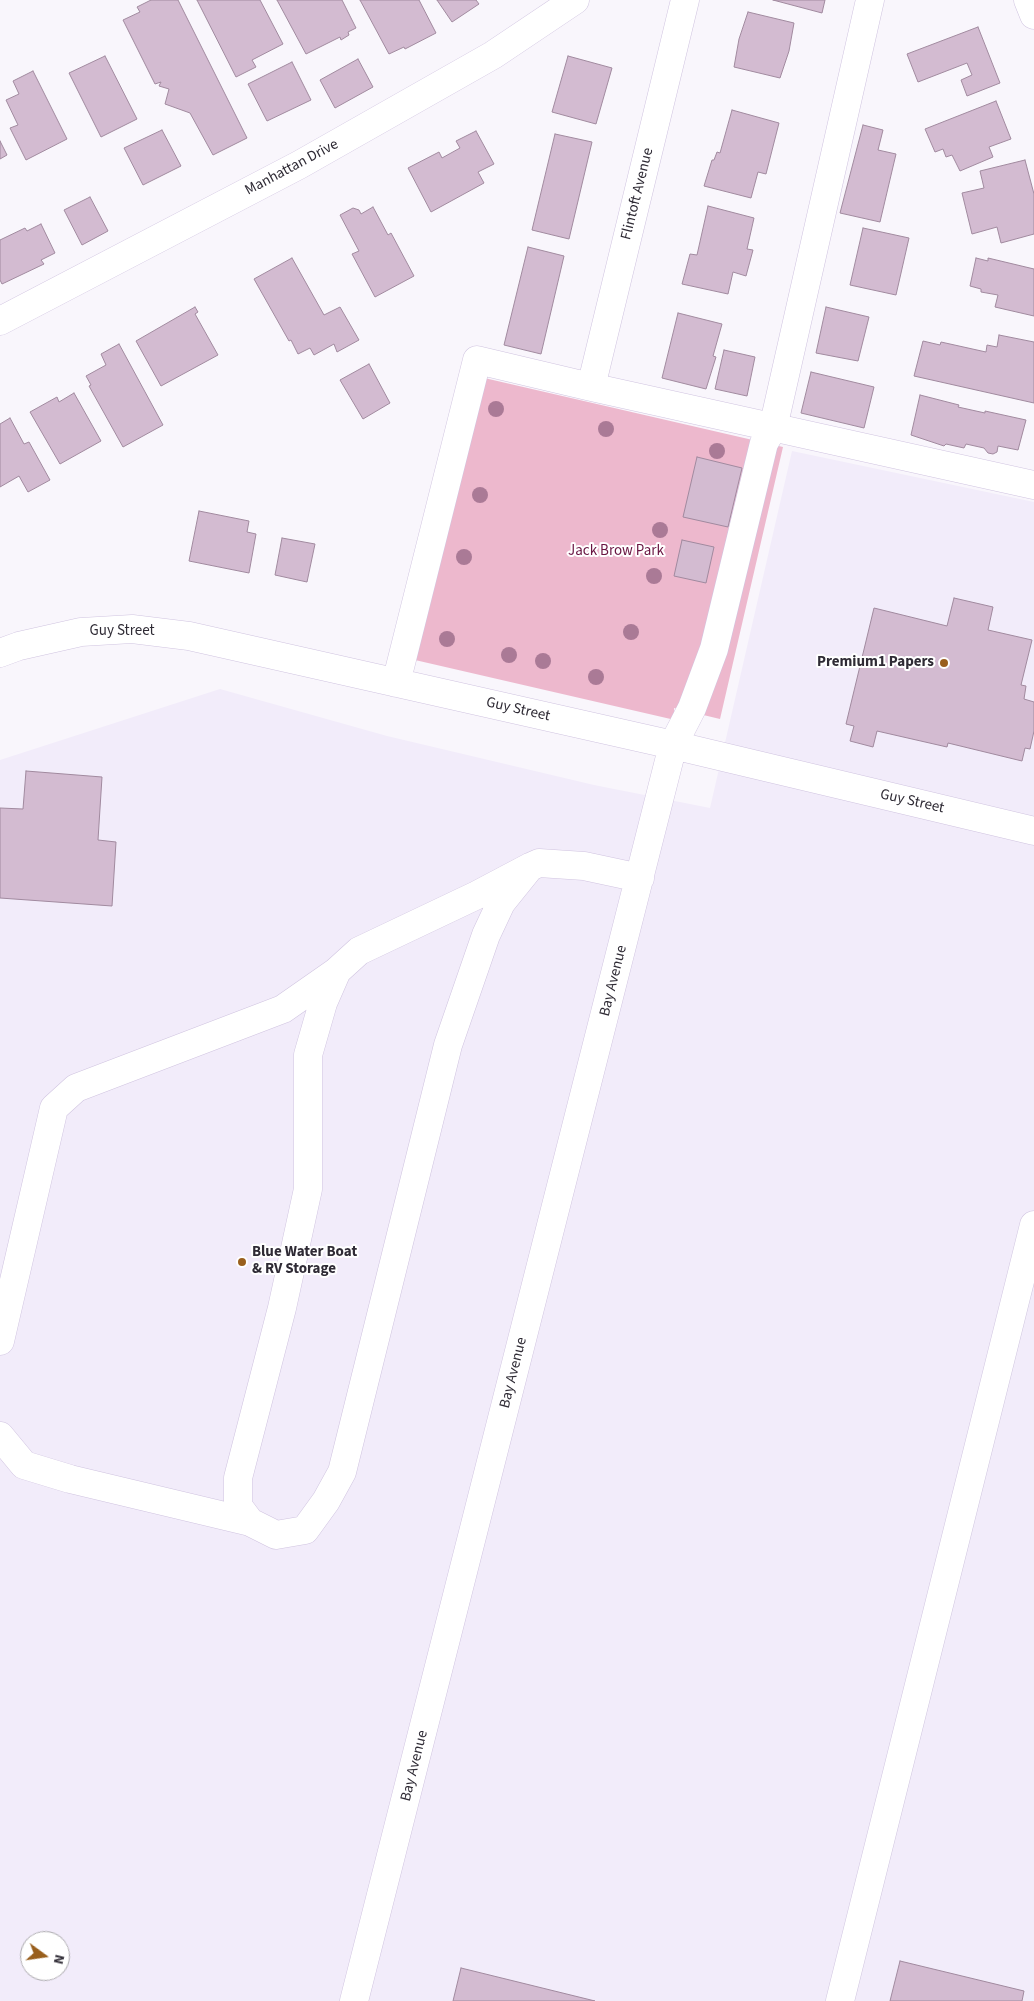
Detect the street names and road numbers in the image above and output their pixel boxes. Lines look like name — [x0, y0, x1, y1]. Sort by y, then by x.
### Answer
street label: Manhattan Drive — [242, 136, 342, 200]
street label: Flintoft Avenue — [618, 146, 658, 242]
street label: Guy Street — [90, 623, 154, 641]
street label: Guy Street — [484, 694, 552, 726]
street label: Guy Street — [878, 786, 946, 818]
street label: Bay Avenue — [596, 944, 632, 1018]
street label: Bay Avenue — [496, 1336, 532, 1410]
street label: Bay Avenue — [397, 1729, 433, 1803]

